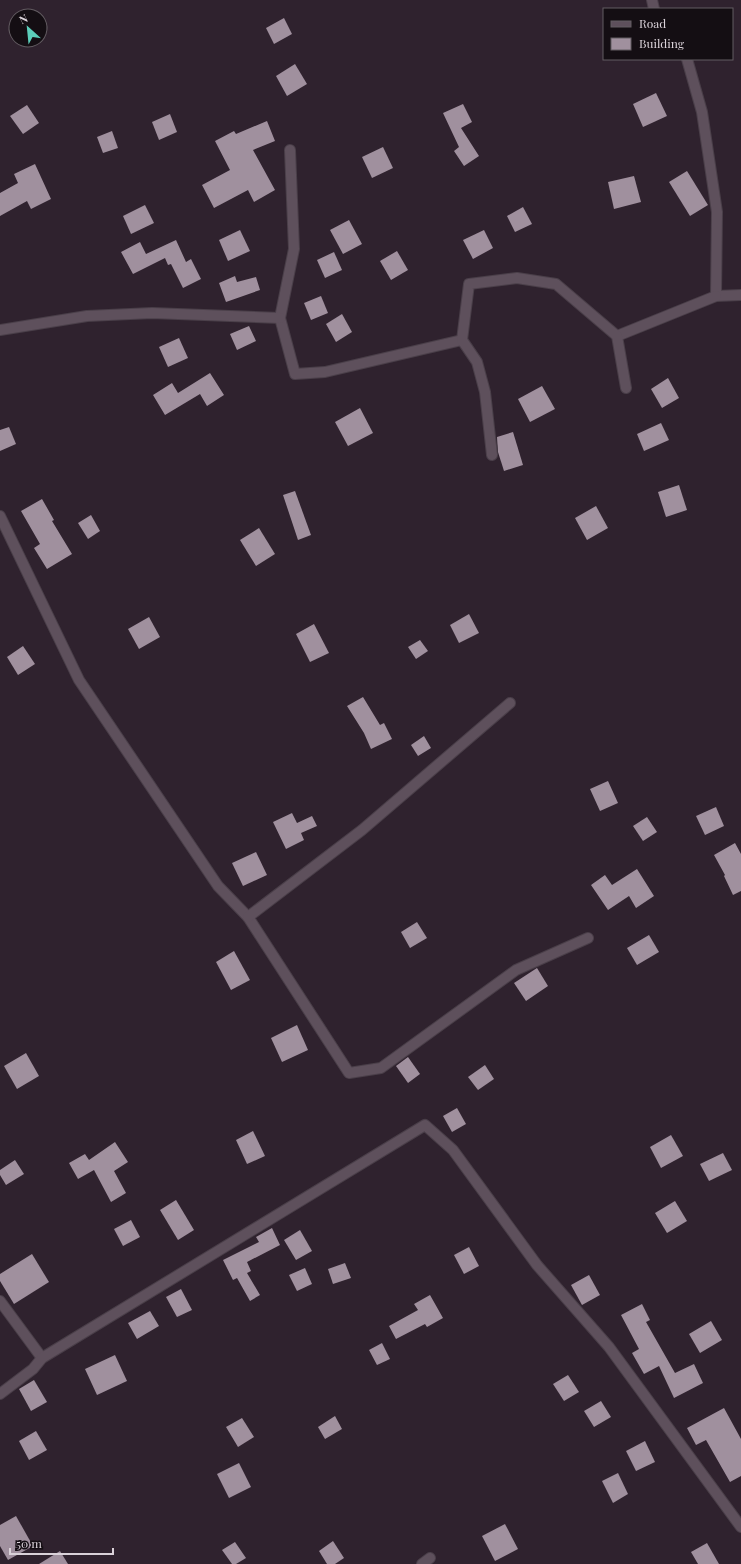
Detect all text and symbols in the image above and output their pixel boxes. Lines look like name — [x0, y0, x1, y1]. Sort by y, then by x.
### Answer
north arrow — [8, 8, 48, 48]
legend — [603, 8, 733, 60]
text: N — [16, 10, 30, 27]
text: Road — [639, 15, 666, 31]
text: Building — [639, 35, 685, 51]
scale bar — [10, 1530, 113, 1556]
text: 50 m — [16, 1535, 42, 1551]

